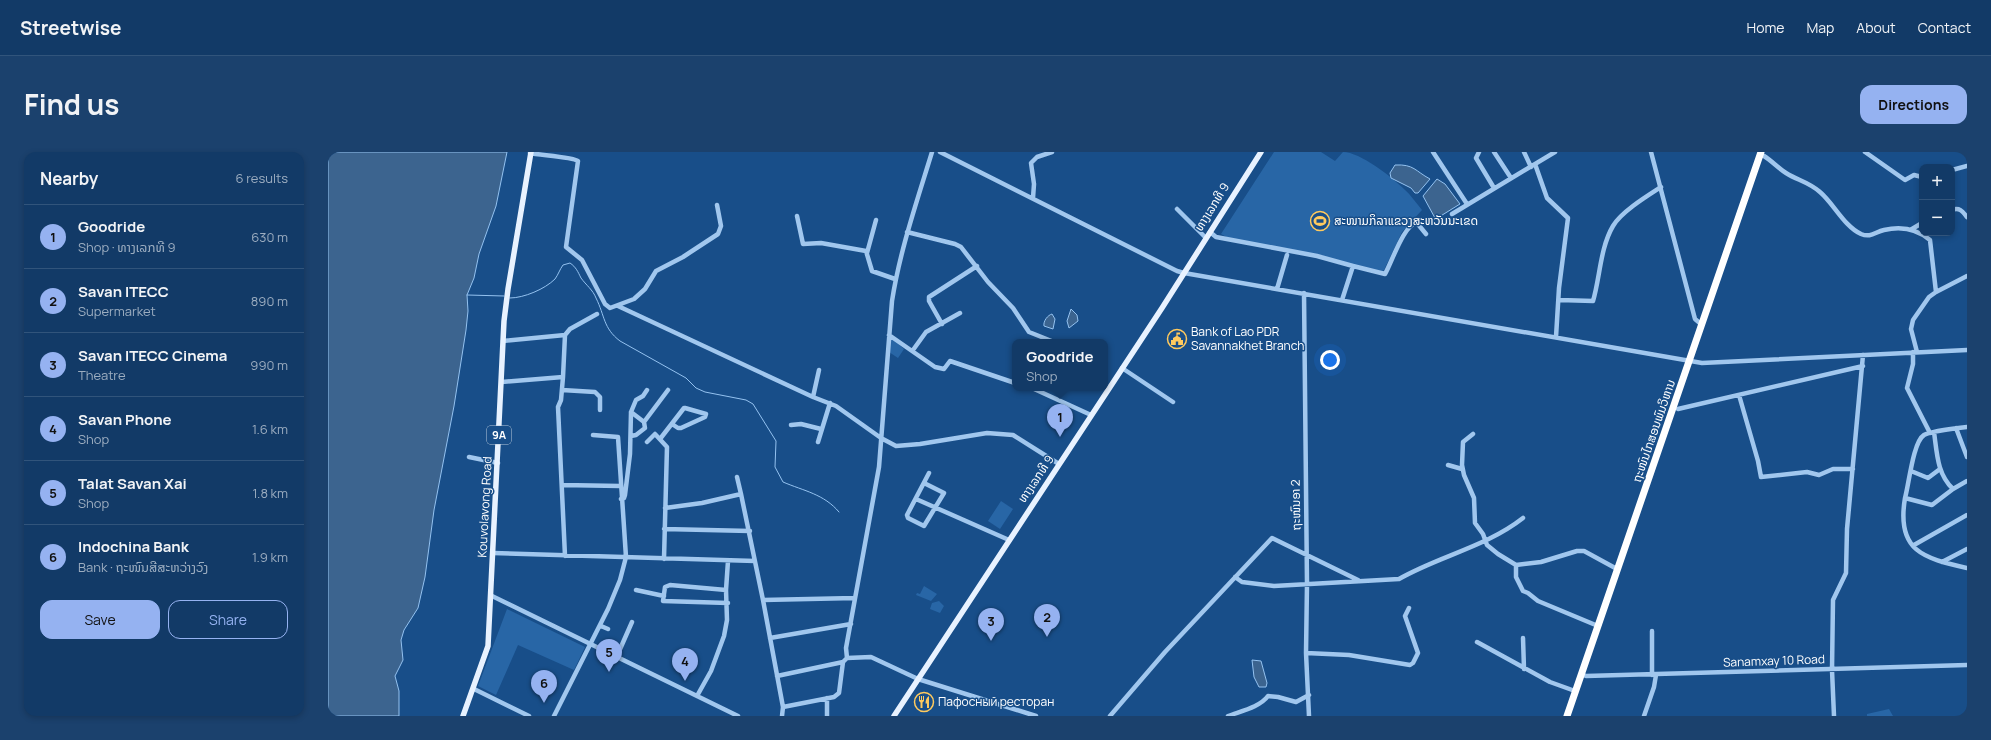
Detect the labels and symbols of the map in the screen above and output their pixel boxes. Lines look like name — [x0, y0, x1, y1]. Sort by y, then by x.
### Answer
street label: ທາງເລກທີ 9 — [1190, 179, 1233, 234]
sports icon: ສະໜາມກິລາແຂວງສະຫວັນນະເຂດ — [1309, 210, 1331, 232]
place label: ສະໜາມກິລາແຂວງສະຫວັນນະເຂດ — [1334, 212, 1478, 229]
place label: Bank of Lao PDR Savannakhet Branch — [1191, 323, 1304, 354]
public building icon: Bank of Lao PDR Savannakhet Branch — [1166, 328, 1188, 350]
your location — [1320, 350, 1340, 370]
street label: ຖະໜົນໄກສອນພົມວິຫານ — [1628, 377, 1679, 485]
pin: 1 — [1047, 404, 1073, 437]
road number: 9A — [487, 426, 511, 444]
street label: ທາງເລກທີ 9 — [1013, 452, 1058, 506]
street label: Kouvolavong Road — [473, 456, 496, 558]
street label: ຖະໜົນອາ 2 — [1287, 479, 1304, 531]
pin: 2 — [1034, 604, 1060, 637]
pin: 3 — [978, 608, 1004, 641]
pin: 5 — [596, 639, 622, 672]
pin: 4 — [672, 648, 698, 681]
street label: Sanamxay 10 Road — [1723, 650, 1825, 671]
pin: 6 — [531, 670, 557, 703]
restaurant icon: Пафосный ресторан — [913, 691, 935, 713]
place label: Пафосный ресторан — [938, 693, 1054, 710]

